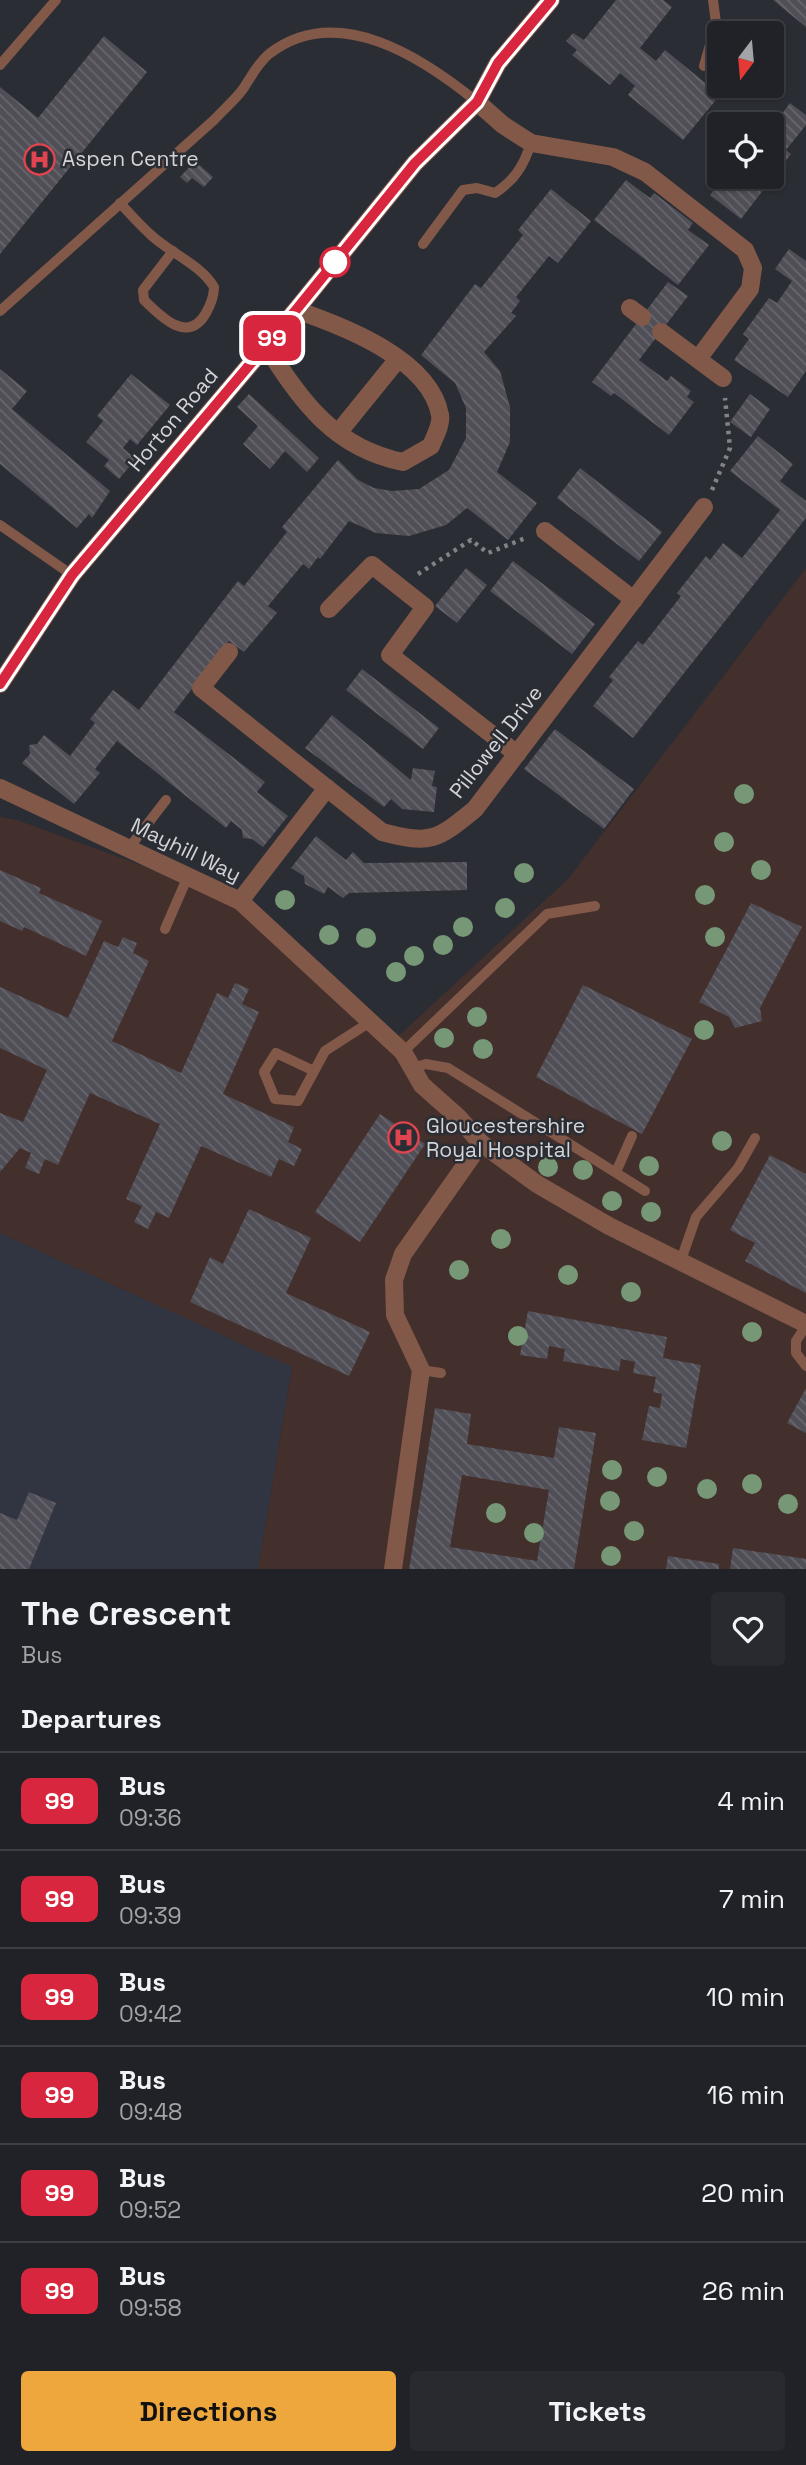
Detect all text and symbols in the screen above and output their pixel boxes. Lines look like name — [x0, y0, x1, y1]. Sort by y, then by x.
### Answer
north arrow — [707, 21, 784, 98]
map controls — [707, 21, 784, 189]
button: locate — [707, 112, 784, 189]
hospital icon: Aspen Centre — [22, 142, 56, 176]
place label: Aspen Centre — [62, 145, 199, 172]
unlabelled marker — [320, 247, 350, 277]
line badge: 99 — [240, 315, 304, 361]
text: 99 — [257, 322, 287, 353]
street label: Horton Road — [122, 362, 224, 477]
street label: Pillowell Drive — [443, 680, 548, 804]
street label: Mayhill Way — [127, 811, 246, 888]
place label: Gloucestershire Royal Hospital — [426, 1112, 585, 1163]
hospital icon: Gloucestershire Royal Hospital — [386, 1121, 420, 1155]
button: heart — [711, 1592, 785, 1666]
text: The Crescent — [21, 1593, 232, 1635]
text: Bus — [21, 1640, 62, 1670]
text: Departures — [21, 1702, 162, 1736]
text: Bus — [119, 1769, 166, 1803]
text: 4 min — [717, 1784, 785, 1818]
text: 99 — [45, 1785, 74, 1816]
text: 09:36 — [119, 1803, 182, 1833]
text: Bus — [119, 1867, 166, 1901]
text: 7 min — [719, 1882, 785, 1916]
text: 99 — [45, 1883, 74, 1914]
text: 09:39 — [119, 1901, 182, 1931]
text: Bus — [119, 1965, 166, 1999]
text: 10 min — [706, 1980, 785, 2014]
text: 99 — [45, 1981, 74, 2012]
text: 09:42 — [119, 1999, 182, 2029]
text: Bus — [119, 2063, 166, 2097]
text: 16 min — [707, 2078, 785, 2112]
text: 99 — [45, 2079, 74, 2110]
text: 09:48 — [119, 2097, 182, 2127]
text: Bus — [119, 2161, 166, 2195]
text: 20 min — [701, 2176, 785, 2210]
text: 99 — [45, 2177, 74, 2208]
text: 09:52 — [119, 2195, 181, 2225]
text: Bus — [119, 2259, 166, 2293]
text: 26 min — [702, 2274, 785, 2308]
text: 99 — [45, 2275, 74, 2306]
text: 09:58 — [119, 2293, 182, 2323]
button: Directions — [21, 2371, 396, 2451]
button: Tickets — [410, 2371, 785, 2451]

